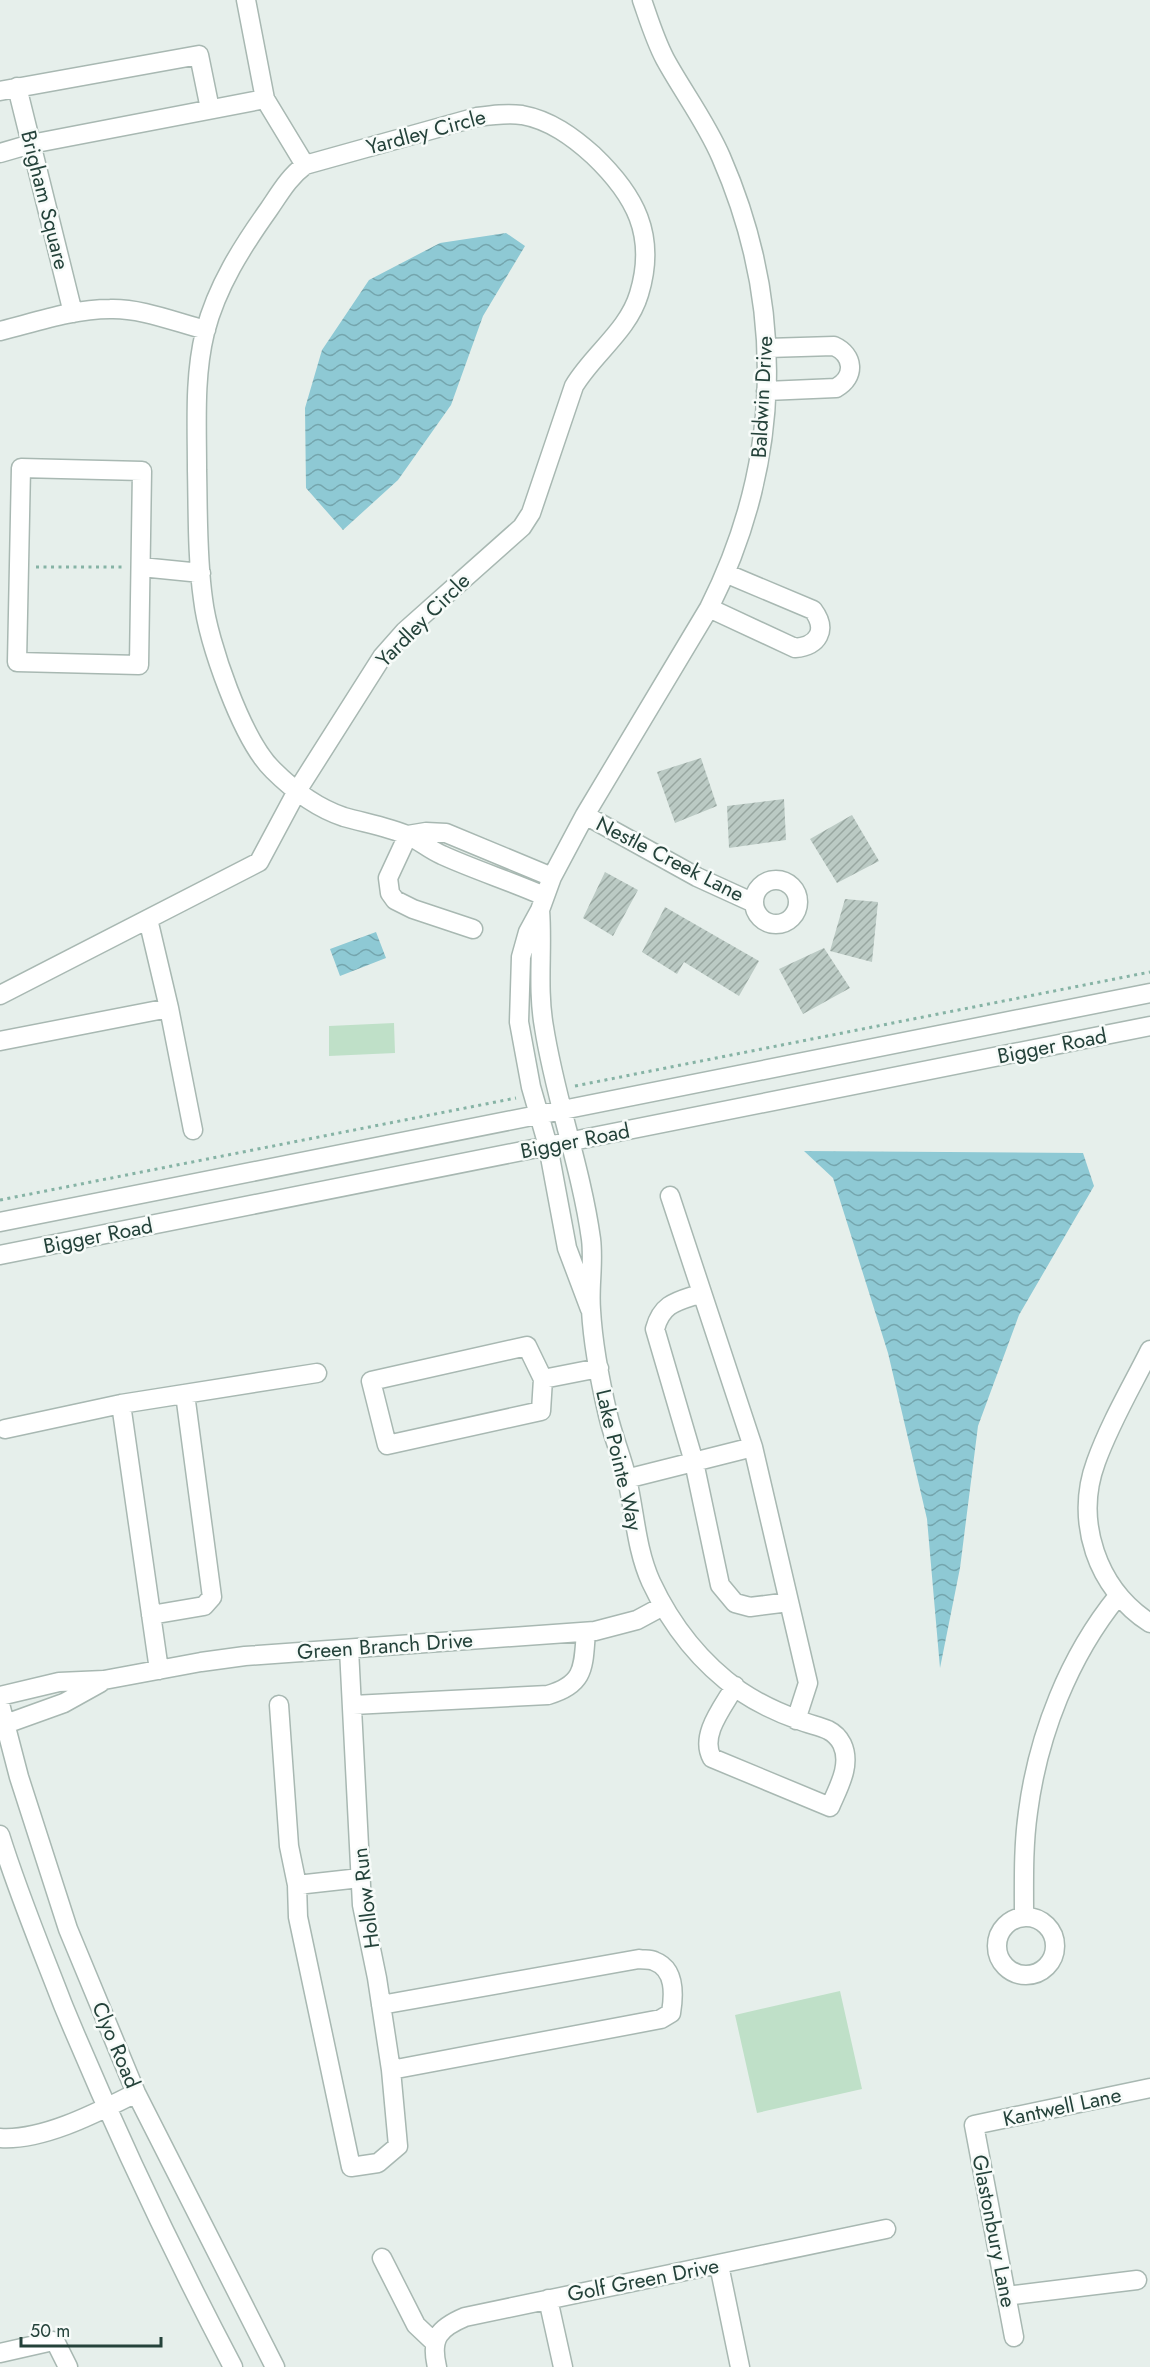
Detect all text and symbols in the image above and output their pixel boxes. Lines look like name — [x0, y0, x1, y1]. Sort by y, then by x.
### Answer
street label: Yardley Circle — [363, 102, 489, 162]
street label: Brigham Square — [13, 127, 77, 273]
street label: Baldwin Drive — [744, 335, 780, 459]
street label: Yardley Circle — [369, 566, 477, 674]
street label: Nestle Creek Lane — [591, 809, 749, 909]
street label: Bigger Road — [995, 1021, 1109, 1071]
street label: Bigger Road — [518, 1116, 632, 1166]
street label: Bigger Road — [41, 1211, 155, 1261]
street label: Lake Pointe Way — [588, 1386, 650, 1535]
street label: Green Branch Drive — [296, 1625, 474, 1667]
street label: Hollow Run — [345, 1846, 387, 1950]
street label: Clyo Road — [84, 1997, 148, 2093]
street label: Kantwell Lane — [1000, 2080, 1124, 2134]
street label: Glastonbury Lane — [964, 2152, 1024, 2310]
street label: Golf Green Drive — [565, 2251, 721, 2309]
scale bar — [21, 2310, 160, 2348]
text: 50 m — [30, 2318, 70, 2344]

